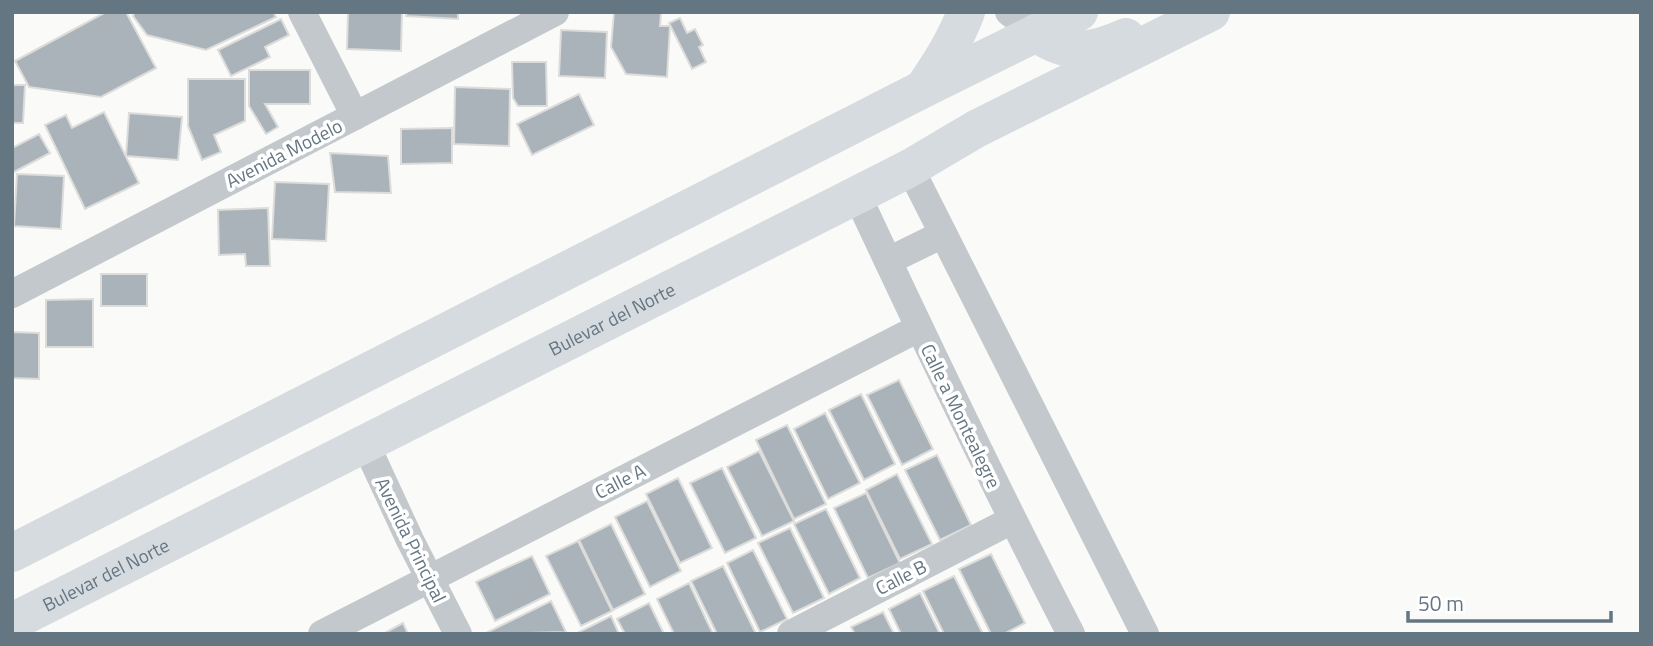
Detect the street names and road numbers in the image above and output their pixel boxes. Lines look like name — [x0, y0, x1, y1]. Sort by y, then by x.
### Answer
street label: Avenida Modelo — [220, 111, 347, 194]
street label: Bulevar del Norte — [543, 274, 680, 363]
street label: Calle a Montealegre — [914, 339, 1009, 493]
street label: Calle A — [589, 455, 650, 506]
street label: Avenida Principal — [369, 472, 454, 607]
street label: Bulevar del Norte — [37, 530, 174, 618]
street label: Calle B — [870, 551, 931, 602]

